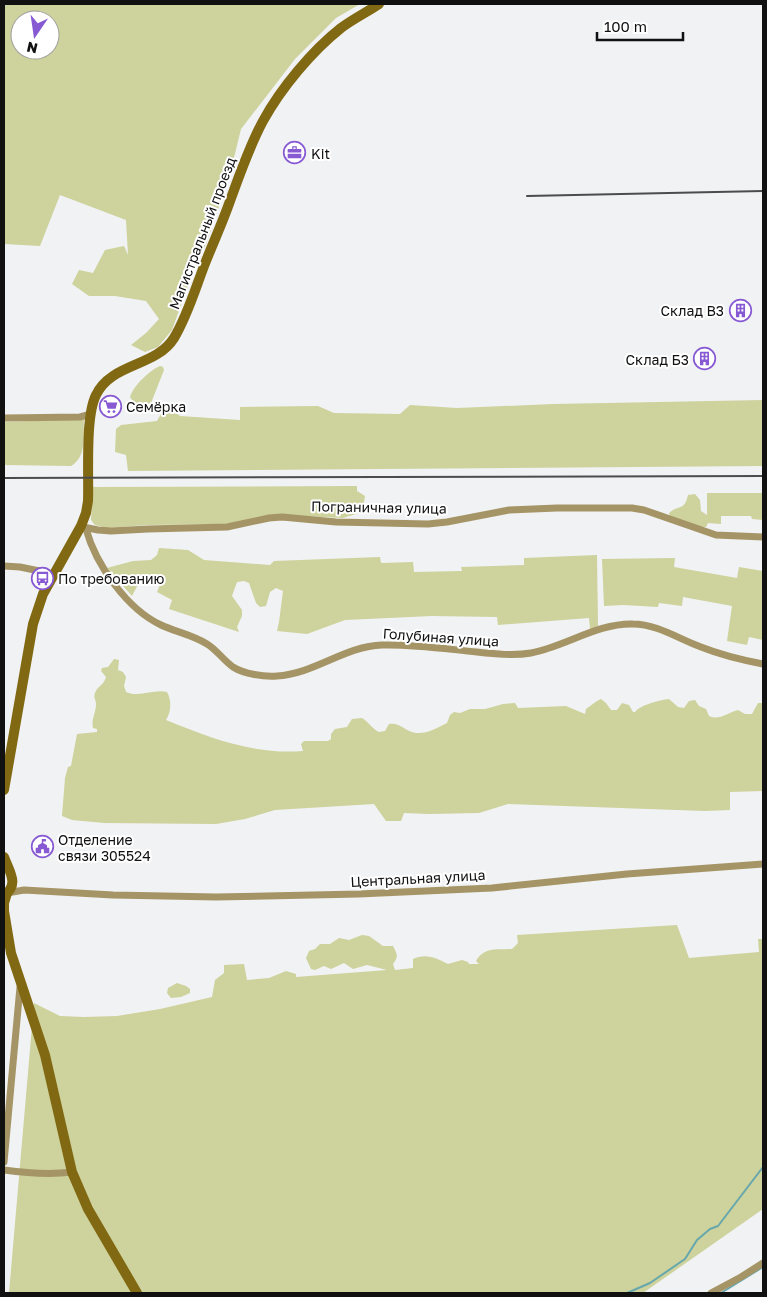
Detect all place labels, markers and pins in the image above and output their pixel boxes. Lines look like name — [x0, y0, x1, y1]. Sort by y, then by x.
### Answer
office icon: Kit — [283, 141, 307, 165]
place label: Kit — [311, 145, 330, 162]
building icon: Склад В3 — [728, 298, 752, 322]
place label: Склад В3 — [661, 302, 724, 319]
building icon: Склад Б3 — [693, 347, 717, 371]
place label: Склад Б3 — [626, 351, 689, 368]
supermarket icon: Семёрка — [98, 394, 122, 418]
place label: Семёрка — [126, 398, 186, 415]
bus stop icon: По требованию — [30, 566, 54, 590]
place label: По требованию — [58, 570, 165, 587]
place label: Отделение связи 305524 — [58, 831, 151, 864]
public building icon: Отделение связи 305524 — [30, 835, 54, 859]

